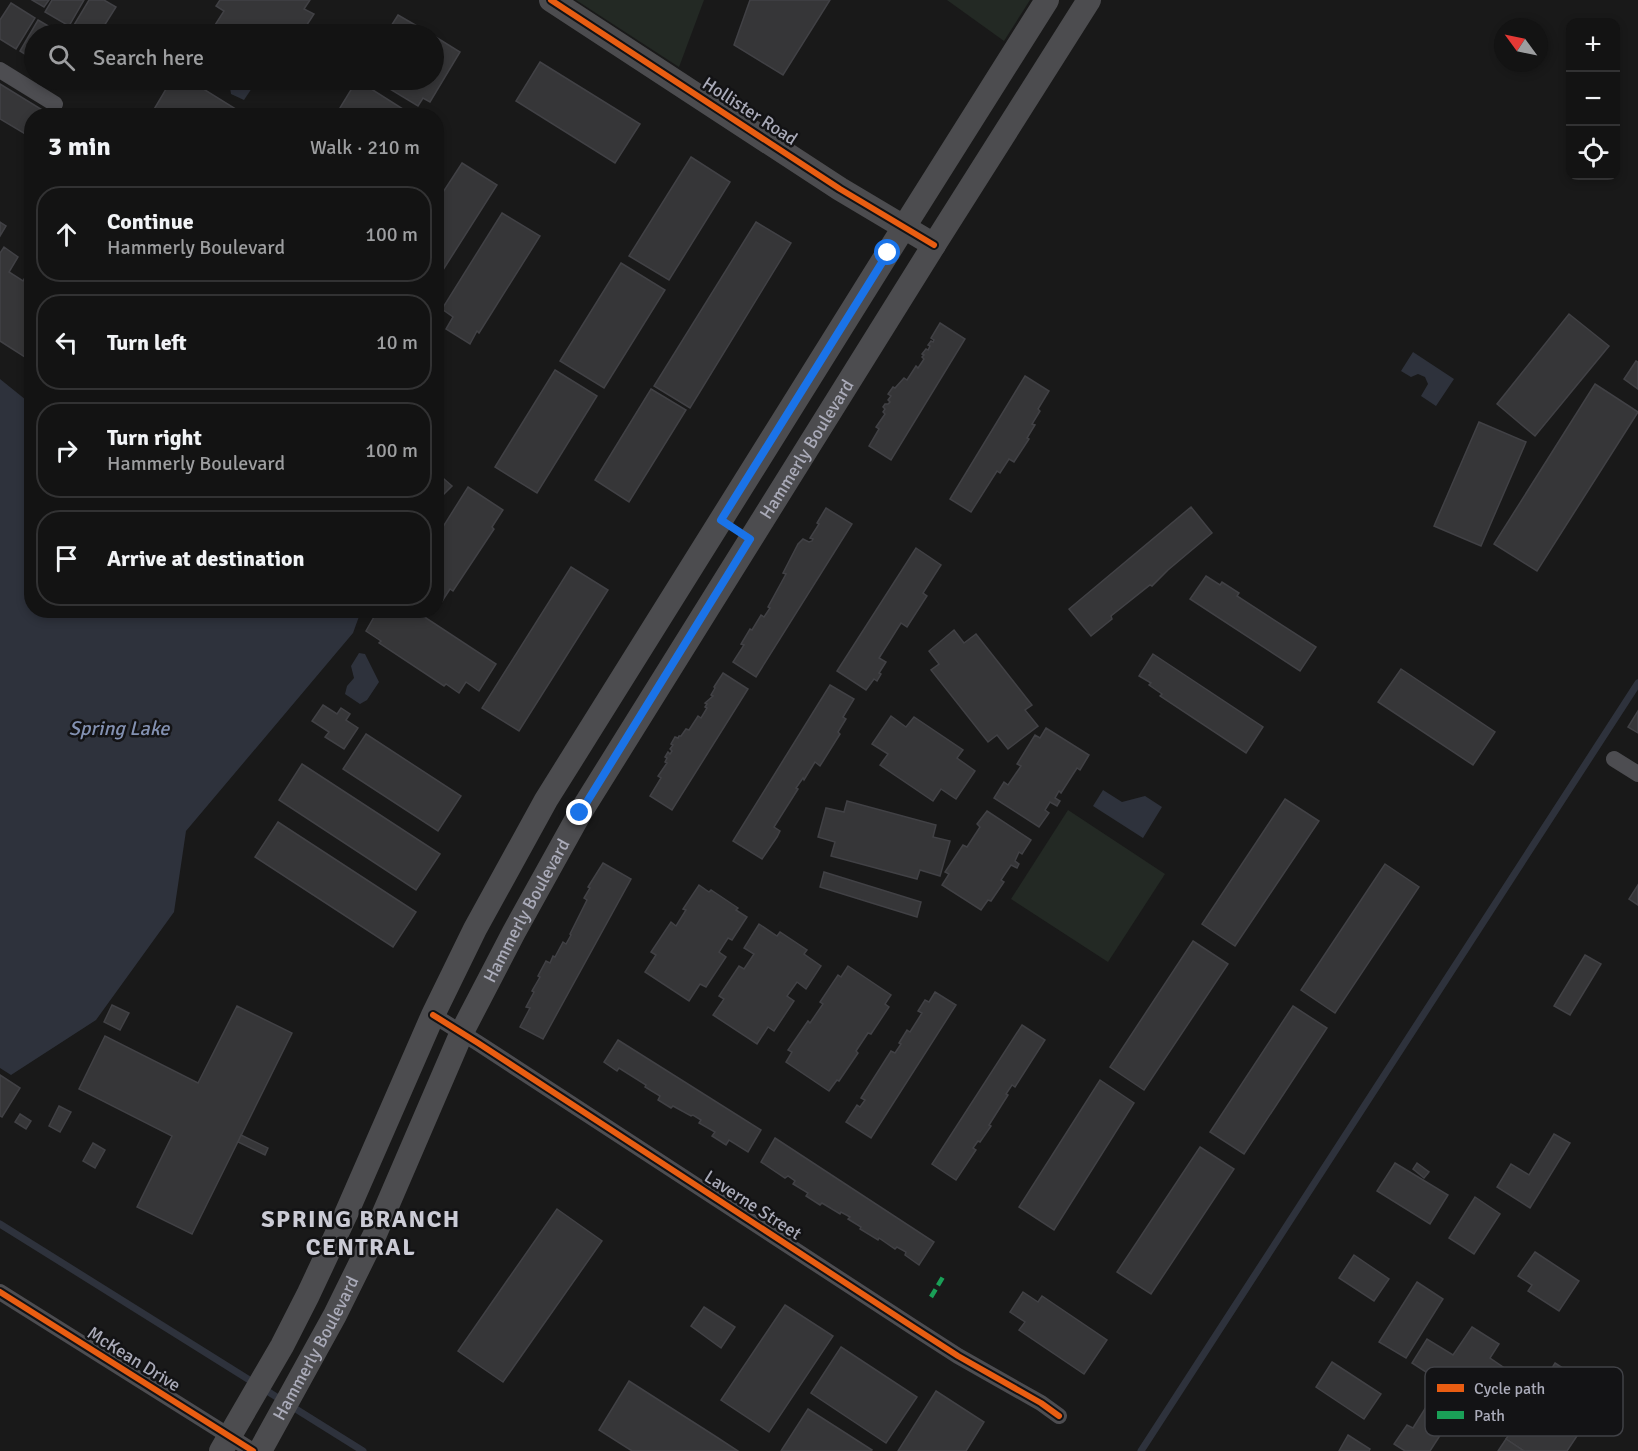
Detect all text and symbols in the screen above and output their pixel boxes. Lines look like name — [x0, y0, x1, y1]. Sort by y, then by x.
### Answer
north arrow — [1494, 18, 1548, 72]
map controls — [1566, 18, 1620, 180]
button: + — [1566, 18, 1620, 72]
search box — [24, 24, 444, 90]
icon: search — [45, 41, 78, 74]
text: Search here — [93, 44, 204, 71]
street label: Hollister Road — [698, 72, 802, 150]
button: − — [1566, 72, 1620, 126]
button: locate — [1566, 126, 1620, 180]
text: 3 min — [48, 131, 111, 163]
text: Walk · 210 m — [310, 135, 420, 160]
text: Continue — [107, 208, 194, 235]
icon: ahead — [50, 218, 83, 251]
text: 100 m — [365, 222, 418, 247]
text: Hammerly Boulevard — [107, 235, 285, 260]
route start — [874, 239, 900, 265]
icon: left — [50, 326, 83, 359]
text: Turn left — [107, 329, 187, 356]
text: 10 m — [376, 330, 418, 355]
street label: Hammerly Boulevard — [755, 375, 858, 523]
text: Turn right — [107, 424, 202, 451]
icon: right — [50, 434, 83, 467]
text: 100 m — [365, 438, 418, 463]
text: Hammerly Boulevard — [107, 451, 285, 476]
icon: arrive — [50, 542, 83, 575]
text: Arrive at destination — [107, 545, 304, 572]
water label: Spring Lake — [69, 716, 170, 741]
route end — [566, 799, 592, 825]
street label: Hammerly Boulevard — [479, 835, 575, 986]
street label: Laverne Street — [700, 1165, 806, 1245]
district label: SPRING BRANCH CENTRAL — [261, 1204, 461, 1262]
street label: Hammerly Boulevard — [268, 1273, 363, 1424]
street label: McKean Drive — [83, 1322, 185, 1396]
legend — [1425, 1367, 1623, 1436]
text: Cycle path — [1474, 1379, 1545, 1399]
text: Path — [1474, 1406, 1505, 1426]

